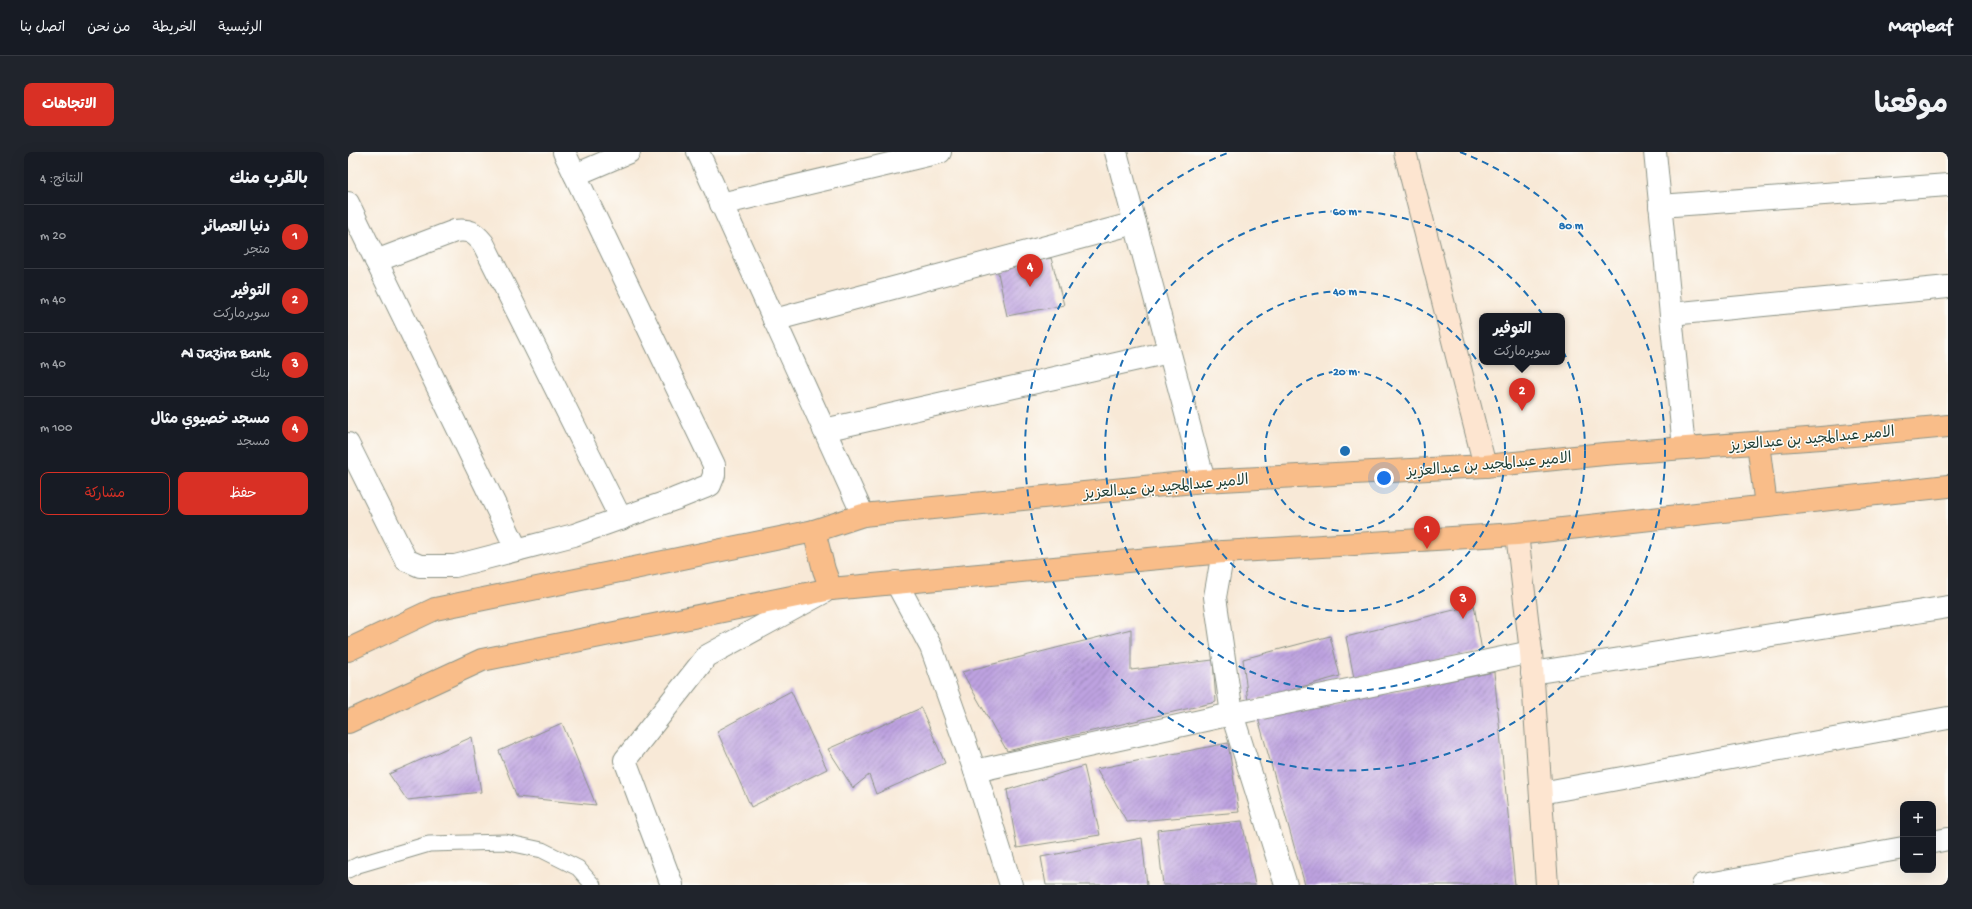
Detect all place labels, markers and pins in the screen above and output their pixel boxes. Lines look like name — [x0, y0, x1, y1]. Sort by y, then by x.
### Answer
pin: 4 — [1017, 254, 1043, 287]
pin: 2 — [1509, 378, 1535, 411]
centre of rings — [1338, 444, 1352, 458]
pin: 1 — [1414, 516, 1440, 549]
pin: 3 — [1450, 586, 1476, 619]

